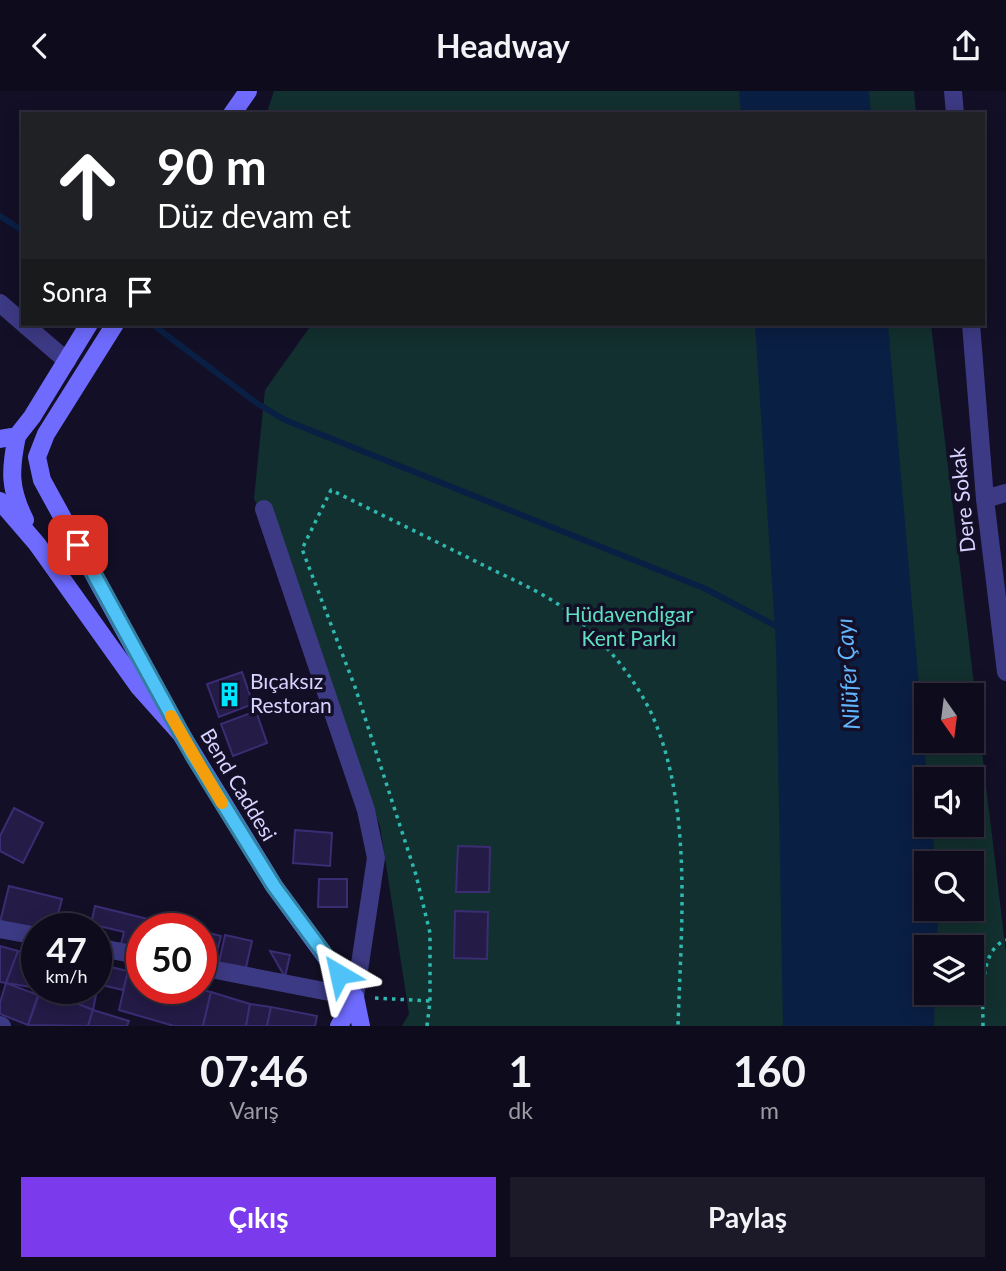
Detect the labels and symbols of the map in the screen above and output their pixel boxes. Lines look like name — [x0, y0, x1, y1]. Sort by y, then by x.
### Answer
street label: Dere Sokak — [944, 446, 979, 554]
pin — [48, 515, 108, 575]
park label: Hüdavendigar Kent Parkı — [565, 601, 694, 650]
water label: Nilüfer Çayı — [829, 617, 865, 731]
place label: Bıçaksız Restoran — [250, 668, 332, 717]
building icon: Bıçaksız Restoran — [216, 680, 244, 708]
north arrow — [914, 683, 984, 753]
street label: Bend Caddesi — [196, 724, 283, 845]
speed limit sign: 50 — [126, 913, 217, 1004]
position arrow — [302, 937, 376, 1011]

